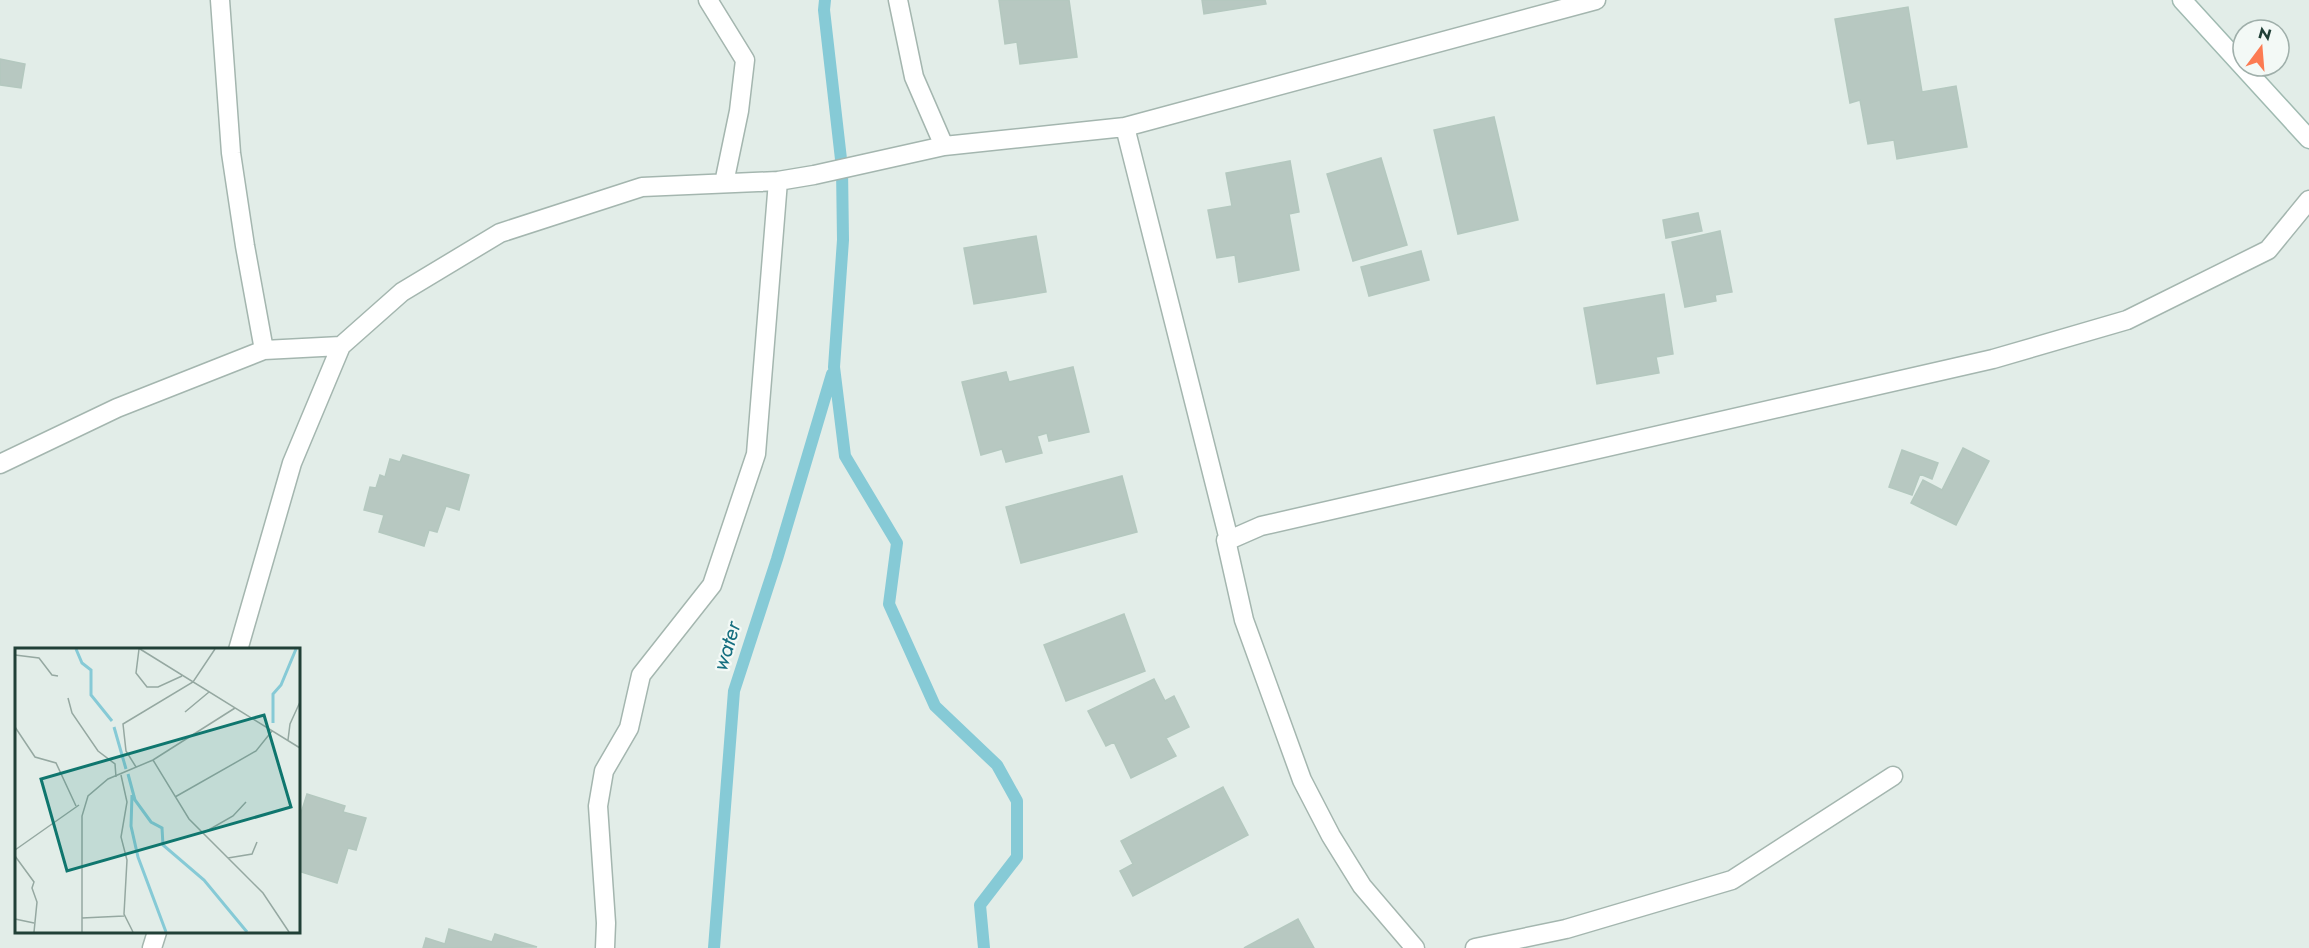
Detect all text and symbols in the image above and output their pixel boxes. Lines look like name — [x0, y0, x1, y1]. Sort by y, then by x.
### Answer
north arrow — [2231, 18, 2291, 78]
text: N — [2256, 21, 2274, 47]
water label: water — [703, 616, 749, 675]
inset map — [15, 648, 300, 933]

